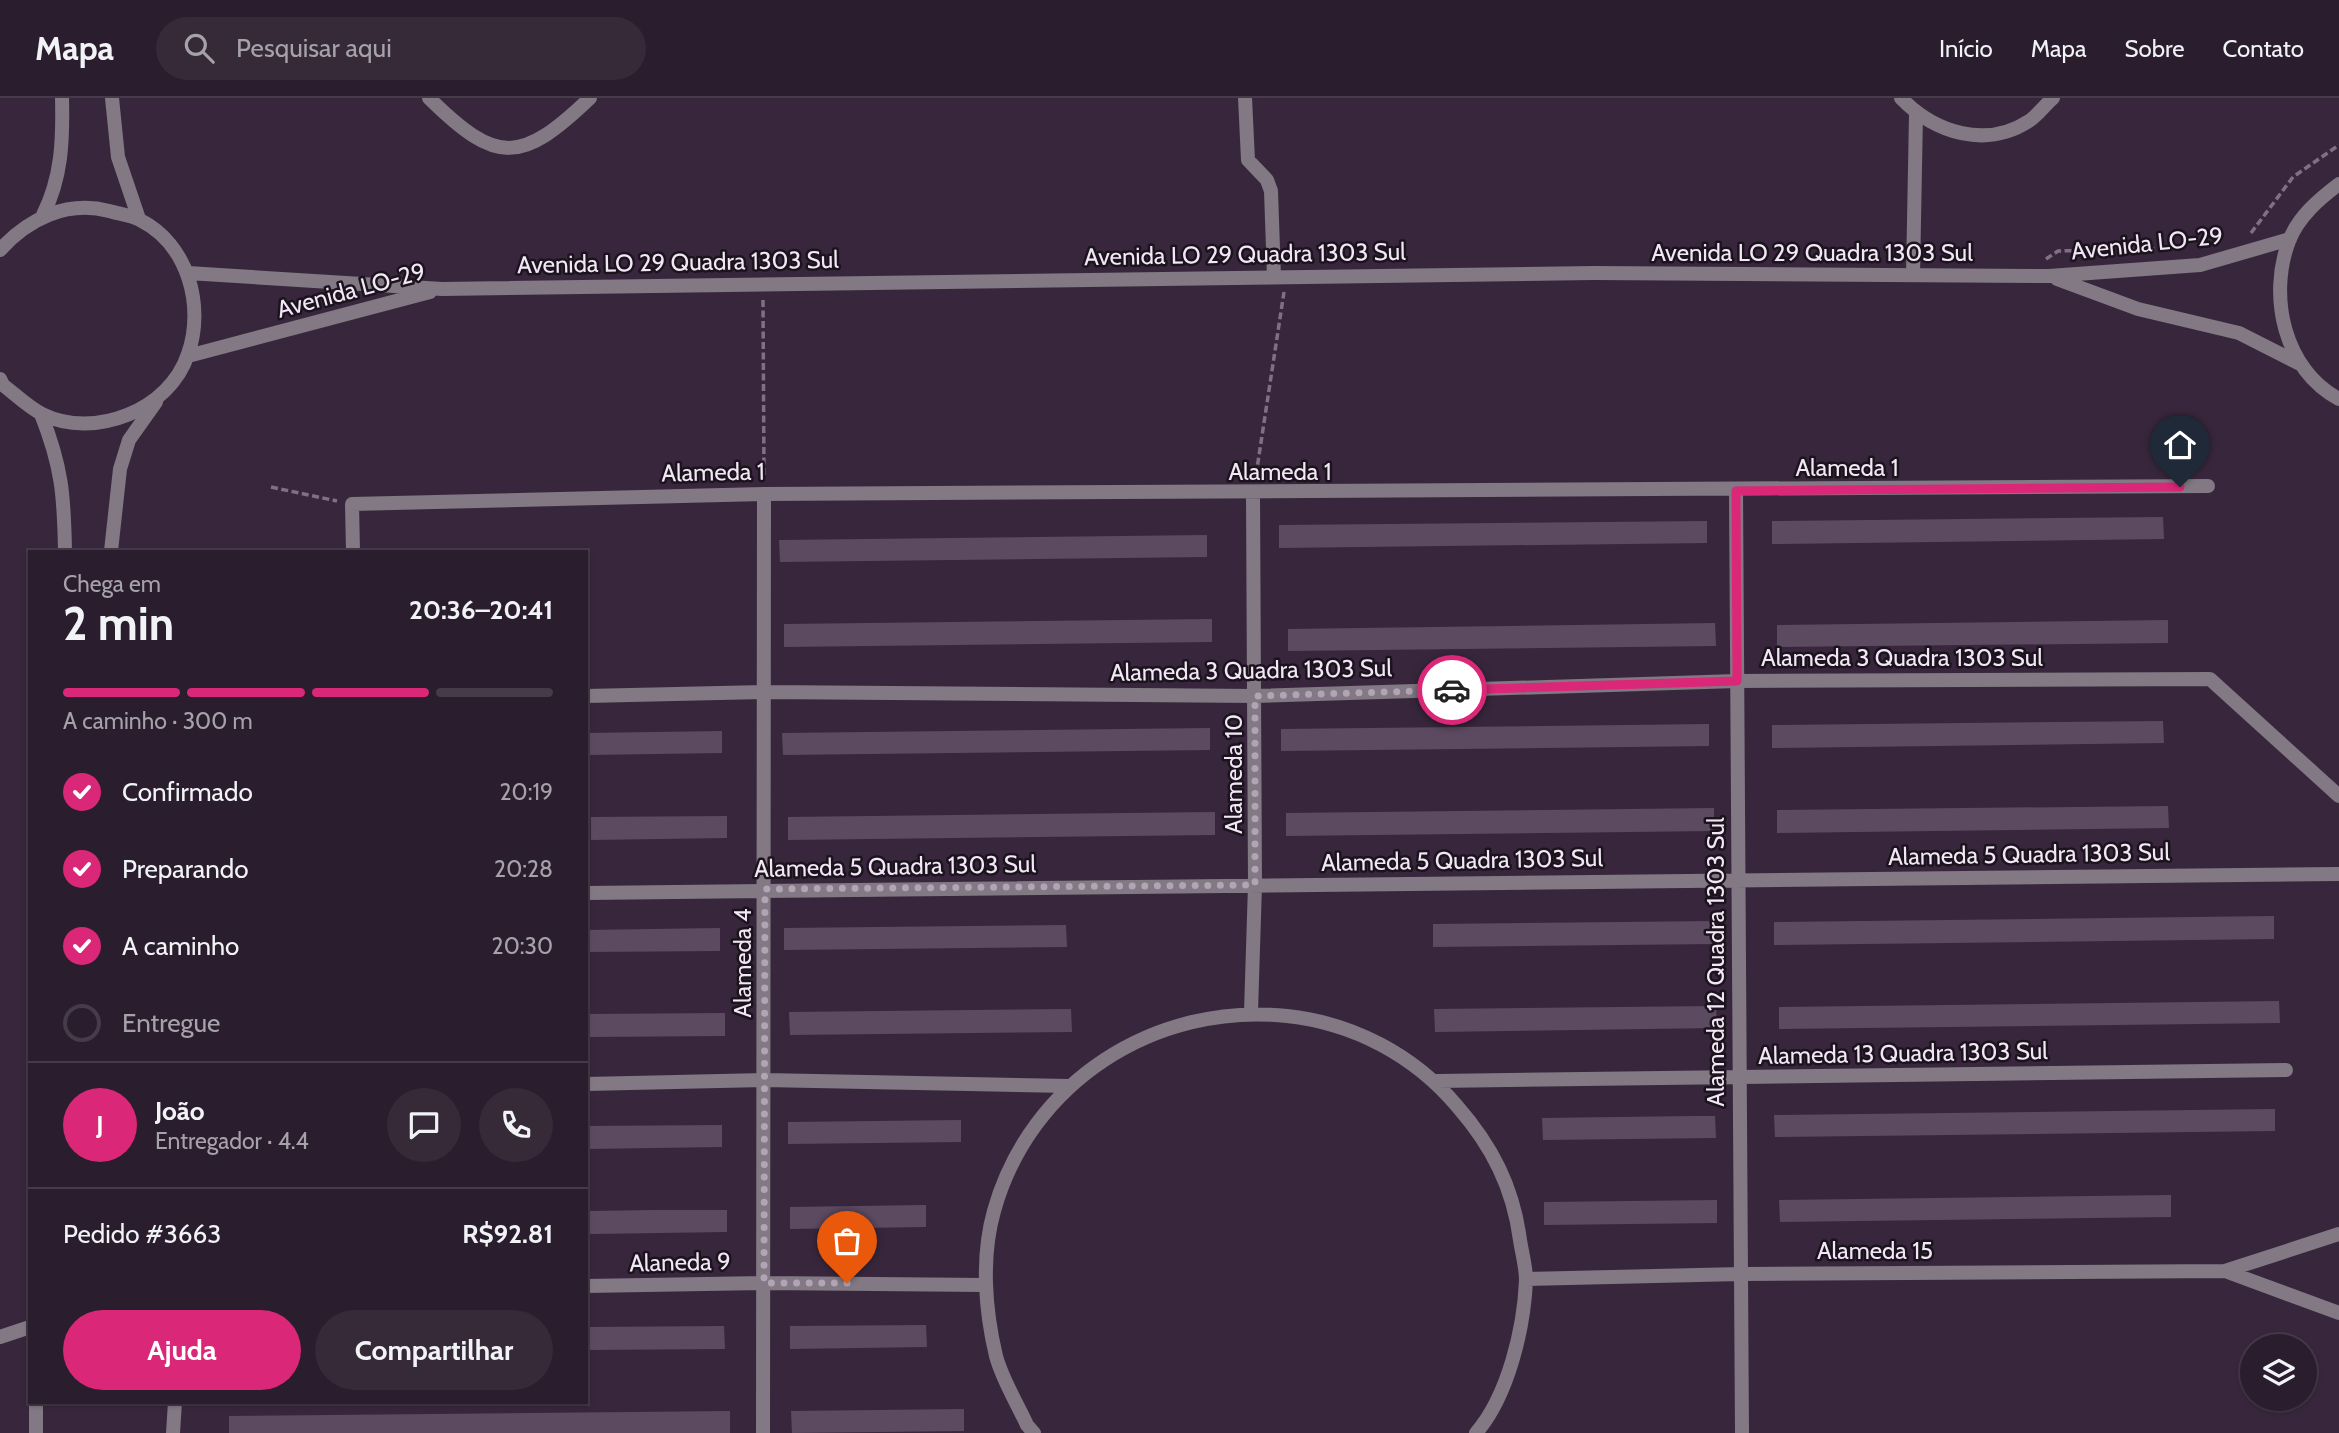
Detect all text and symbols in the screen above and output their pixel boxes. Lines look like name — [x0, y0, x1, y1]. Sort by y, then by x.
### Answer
search box — [156, 17, 646, 80]
text: Mapa — [35, 28, 114, 68]
icon: search — [180, 29, 218, 67]
text: Pesquisar aqui — [236, 32, 392, 64]
text: Início — [1939, 34, 1993, 63]
text: Mapa — [2031, 34, 2086, 63]
text: Sobre — [2124, 34, 2185, 63]
text: Contato — [2223, 34, 2304, 63]
street label: Avenida LO-29 — [2070, 221, 2224, 265]
street label: Avenida LO 29 Quadra 1303 Sul — [1084, 237, 1406, 271]
street label: Avenida LO 29 Quadra 1303 Sul — [1651, 238, 1973, 267]
street label: Avenida LO 29 Quadra 1303 Sul — [517, 245, 839, 279]
street label: Avenida LO-29 — [274, 256, 428, 324]
pin — [2150, 415, 2210, 487]
icon: home — [2161, 426, 2199, 464]
street label: Alameda 1 — [1795, 453, 1899, 482]
street label: Alameda 1 — [661, 457, 765, 487]
street label: Alameda 1 — [1228, 457, 1332, 486]
text: Chega em — [63, 570, 161, 598]
text: 20:36–20:41 — [409, 594, 553, 626]
text: 2 min — [63, 596, 174, 652]
street label: Alameda 3 Quadra 1303 Sul — [1761, 643, 2043, 672]
street label: Alameda 3 Quadra 1303 Sul — [1110, 653, 1393, 687]
courier — [1417, 655, 1487, 725]
icon: car — [1433, 671, 1471, 709]
text: A caminho · 300 m — [63, 707, 253, 735]
street label: Alameda 10 — [1219, 714, 1248, 834]
icon: check — [63, 773, 101, 811]
text: Confirmado — [122, 776, 253, 808]
text: 20:19 — [500, 778, 553, 806]
street label: Alameda 12 Quadra 1303 Sul — [1701, 817, 1730, 1107]
street label: Alameda 5 Quadra 1303 Sul — [1888, 837, 2171, 871]
street label: Alameda 5 Quadra 1303 Sul — [1321, 843, 1604, 877]
street label: Alameda 5 Quadra 1303 Sul — [754, 849, 1037, 883]
icon: check — [63, 850, 101, 888]
text: Preparando — [122, 853, 249, 885]
text: 20:28 — [494, 855, 553, 883]
street label: Alameda 4 — [728, 908, 757, 1018]
icon: check — [63, 927, 101, 965]
text: A caminho — [122, 930, 239, 962]
text: 20:30 — [492, 932, 553, 960]
text: Entregue — [122, 1007, 220, 1039]
street label: Alameda 13 Quadra 1303 Sul — [1758, 1036, 2048, 1070]
button: chat — [387, 1088, 461, 1162]
button: phone — [479, 1088, 553, 1162]
text: João — [155, 1095, 205, 1127]
text: J — [96, 1109, 104, 1141]
text: Entregador · 4.4 — [155, 1127, 309, 1155]
pin — [817, 1211, 877, 1283]
text: Pedido #3663 — [63, 1218, 221, 1250]
text: R$92.81 — [462, 1218, 553, 1250]
icon: bag — [828, 1222, 866, 1260]
street label: Alameda 15 — [1817, 1236, 1933, 1265]
street label: Alaneda 9 — [629, 1247, 731, 1277]
button: Ajuda — [63, 1310, 301, 1390]
button: Compartilhar — [315, 1310, 553, 1390]
map controls — [2240, 1334, 2317, 1411]
button: layers — [2240, 1334, 2317, 1411]

